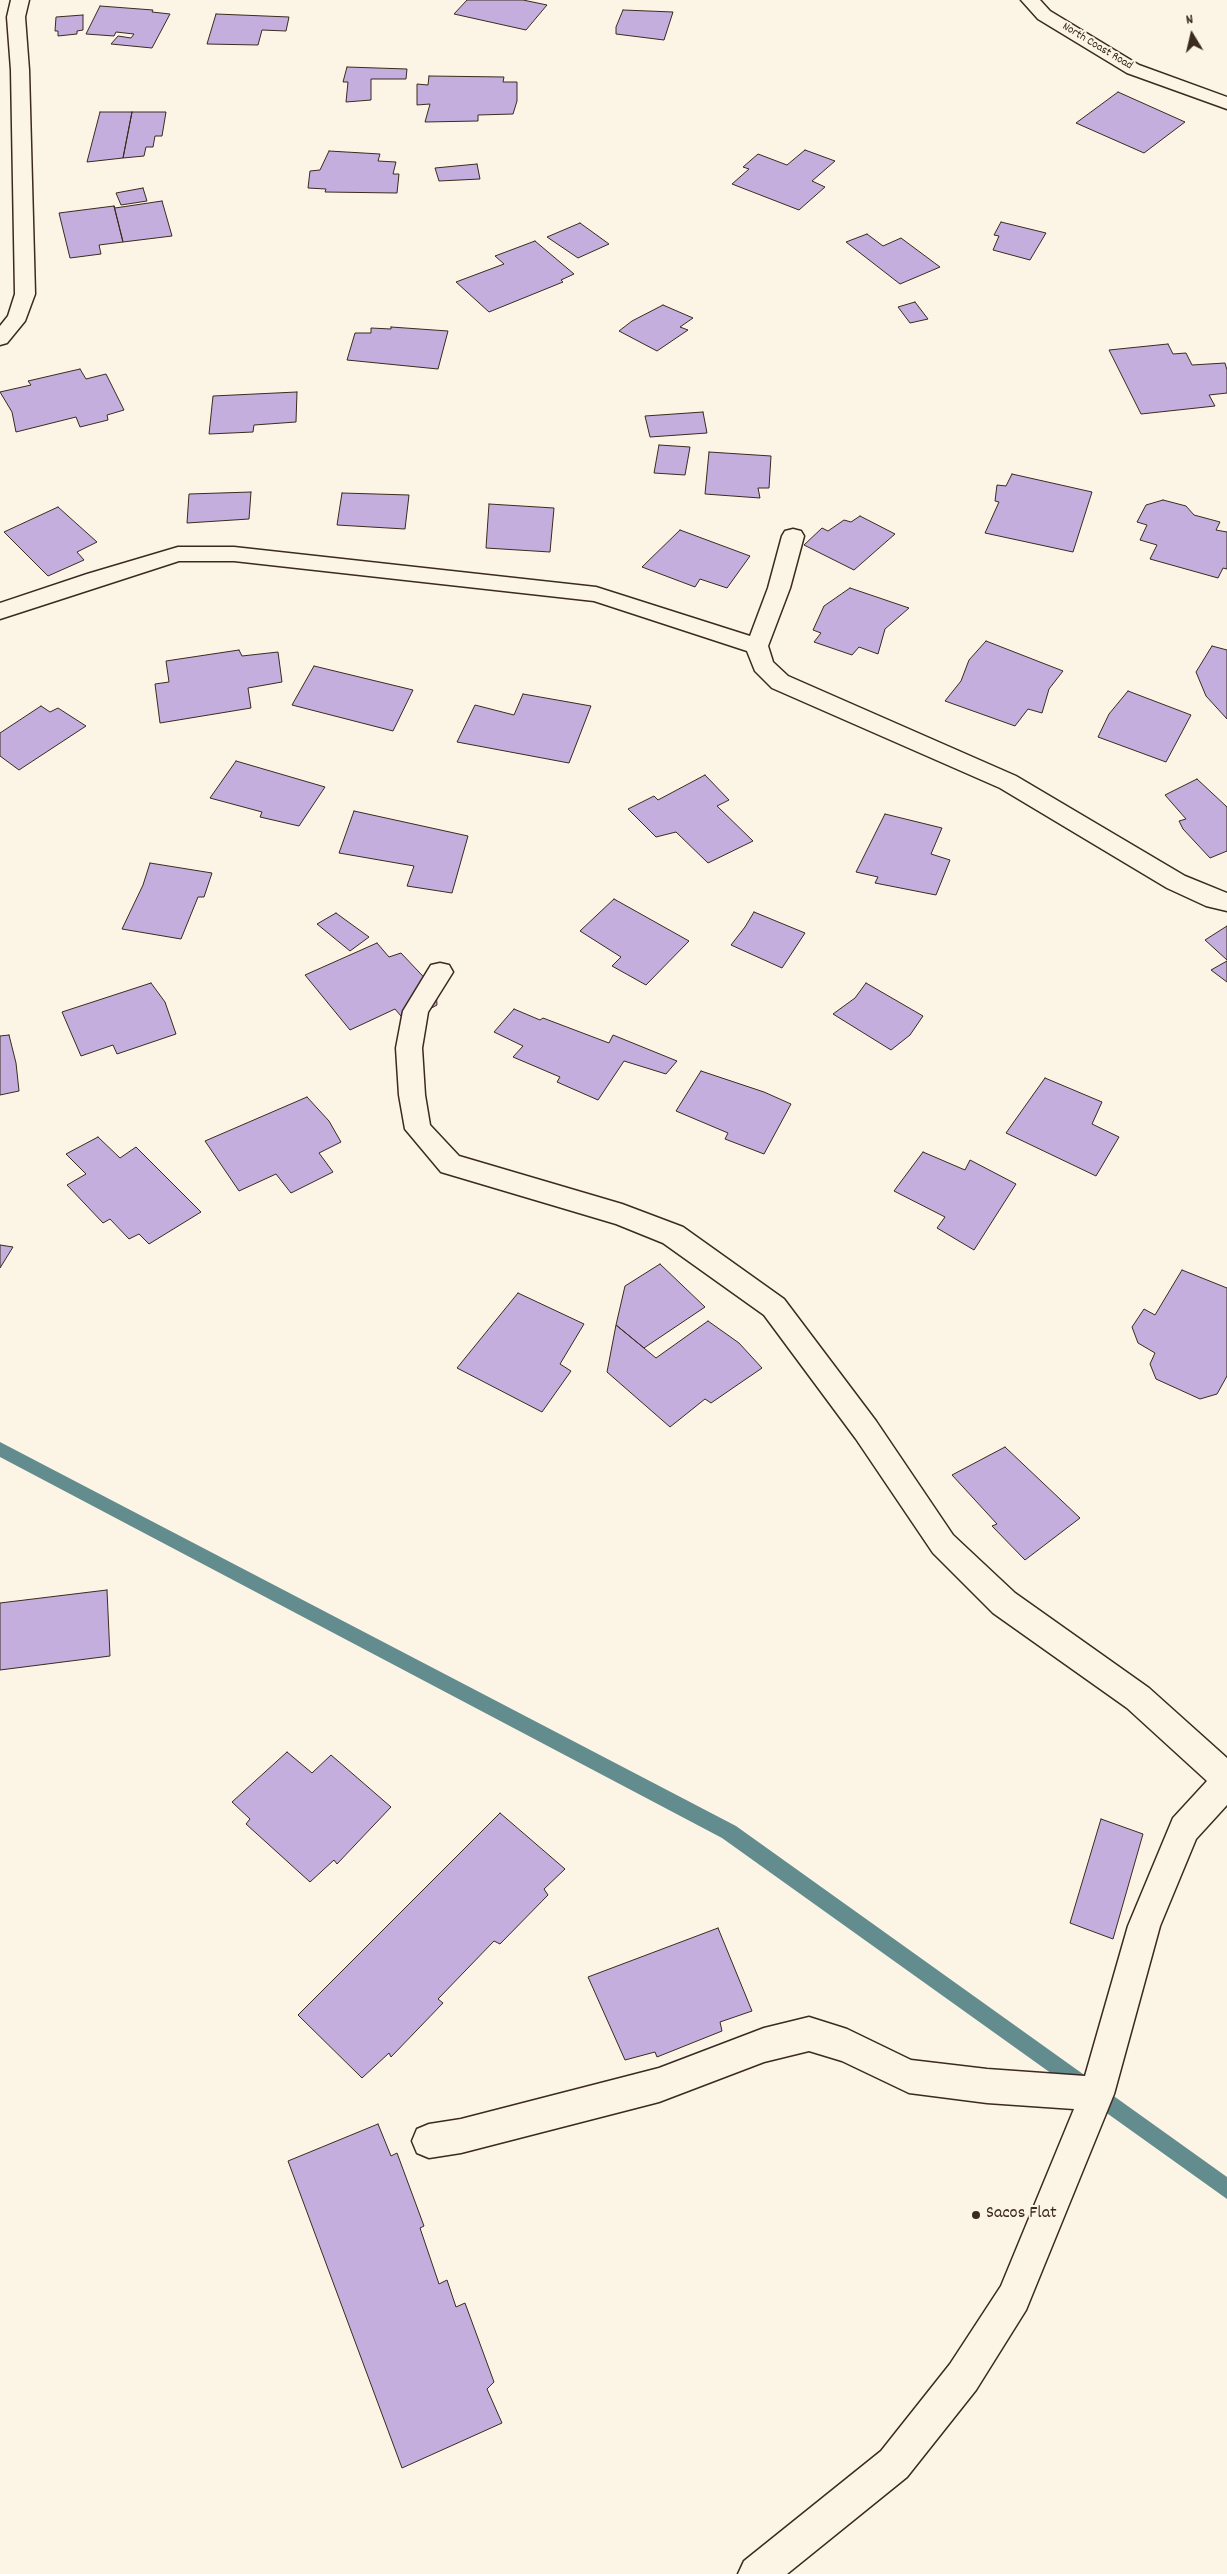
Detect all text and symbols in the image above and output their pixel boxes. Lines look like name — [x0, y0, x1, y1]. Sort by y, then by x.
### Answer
north arrow — [1167, 10, 1217, 60]
text: N — [1185, 10, 1195, 31]
street label: North Coast Road — [1059, 20, 1135, 74]
place label: Sacos Flat — [986, 2204, 1057, 2226]
marker: Sacos Flat — [970, 2209, 982, 2221]

